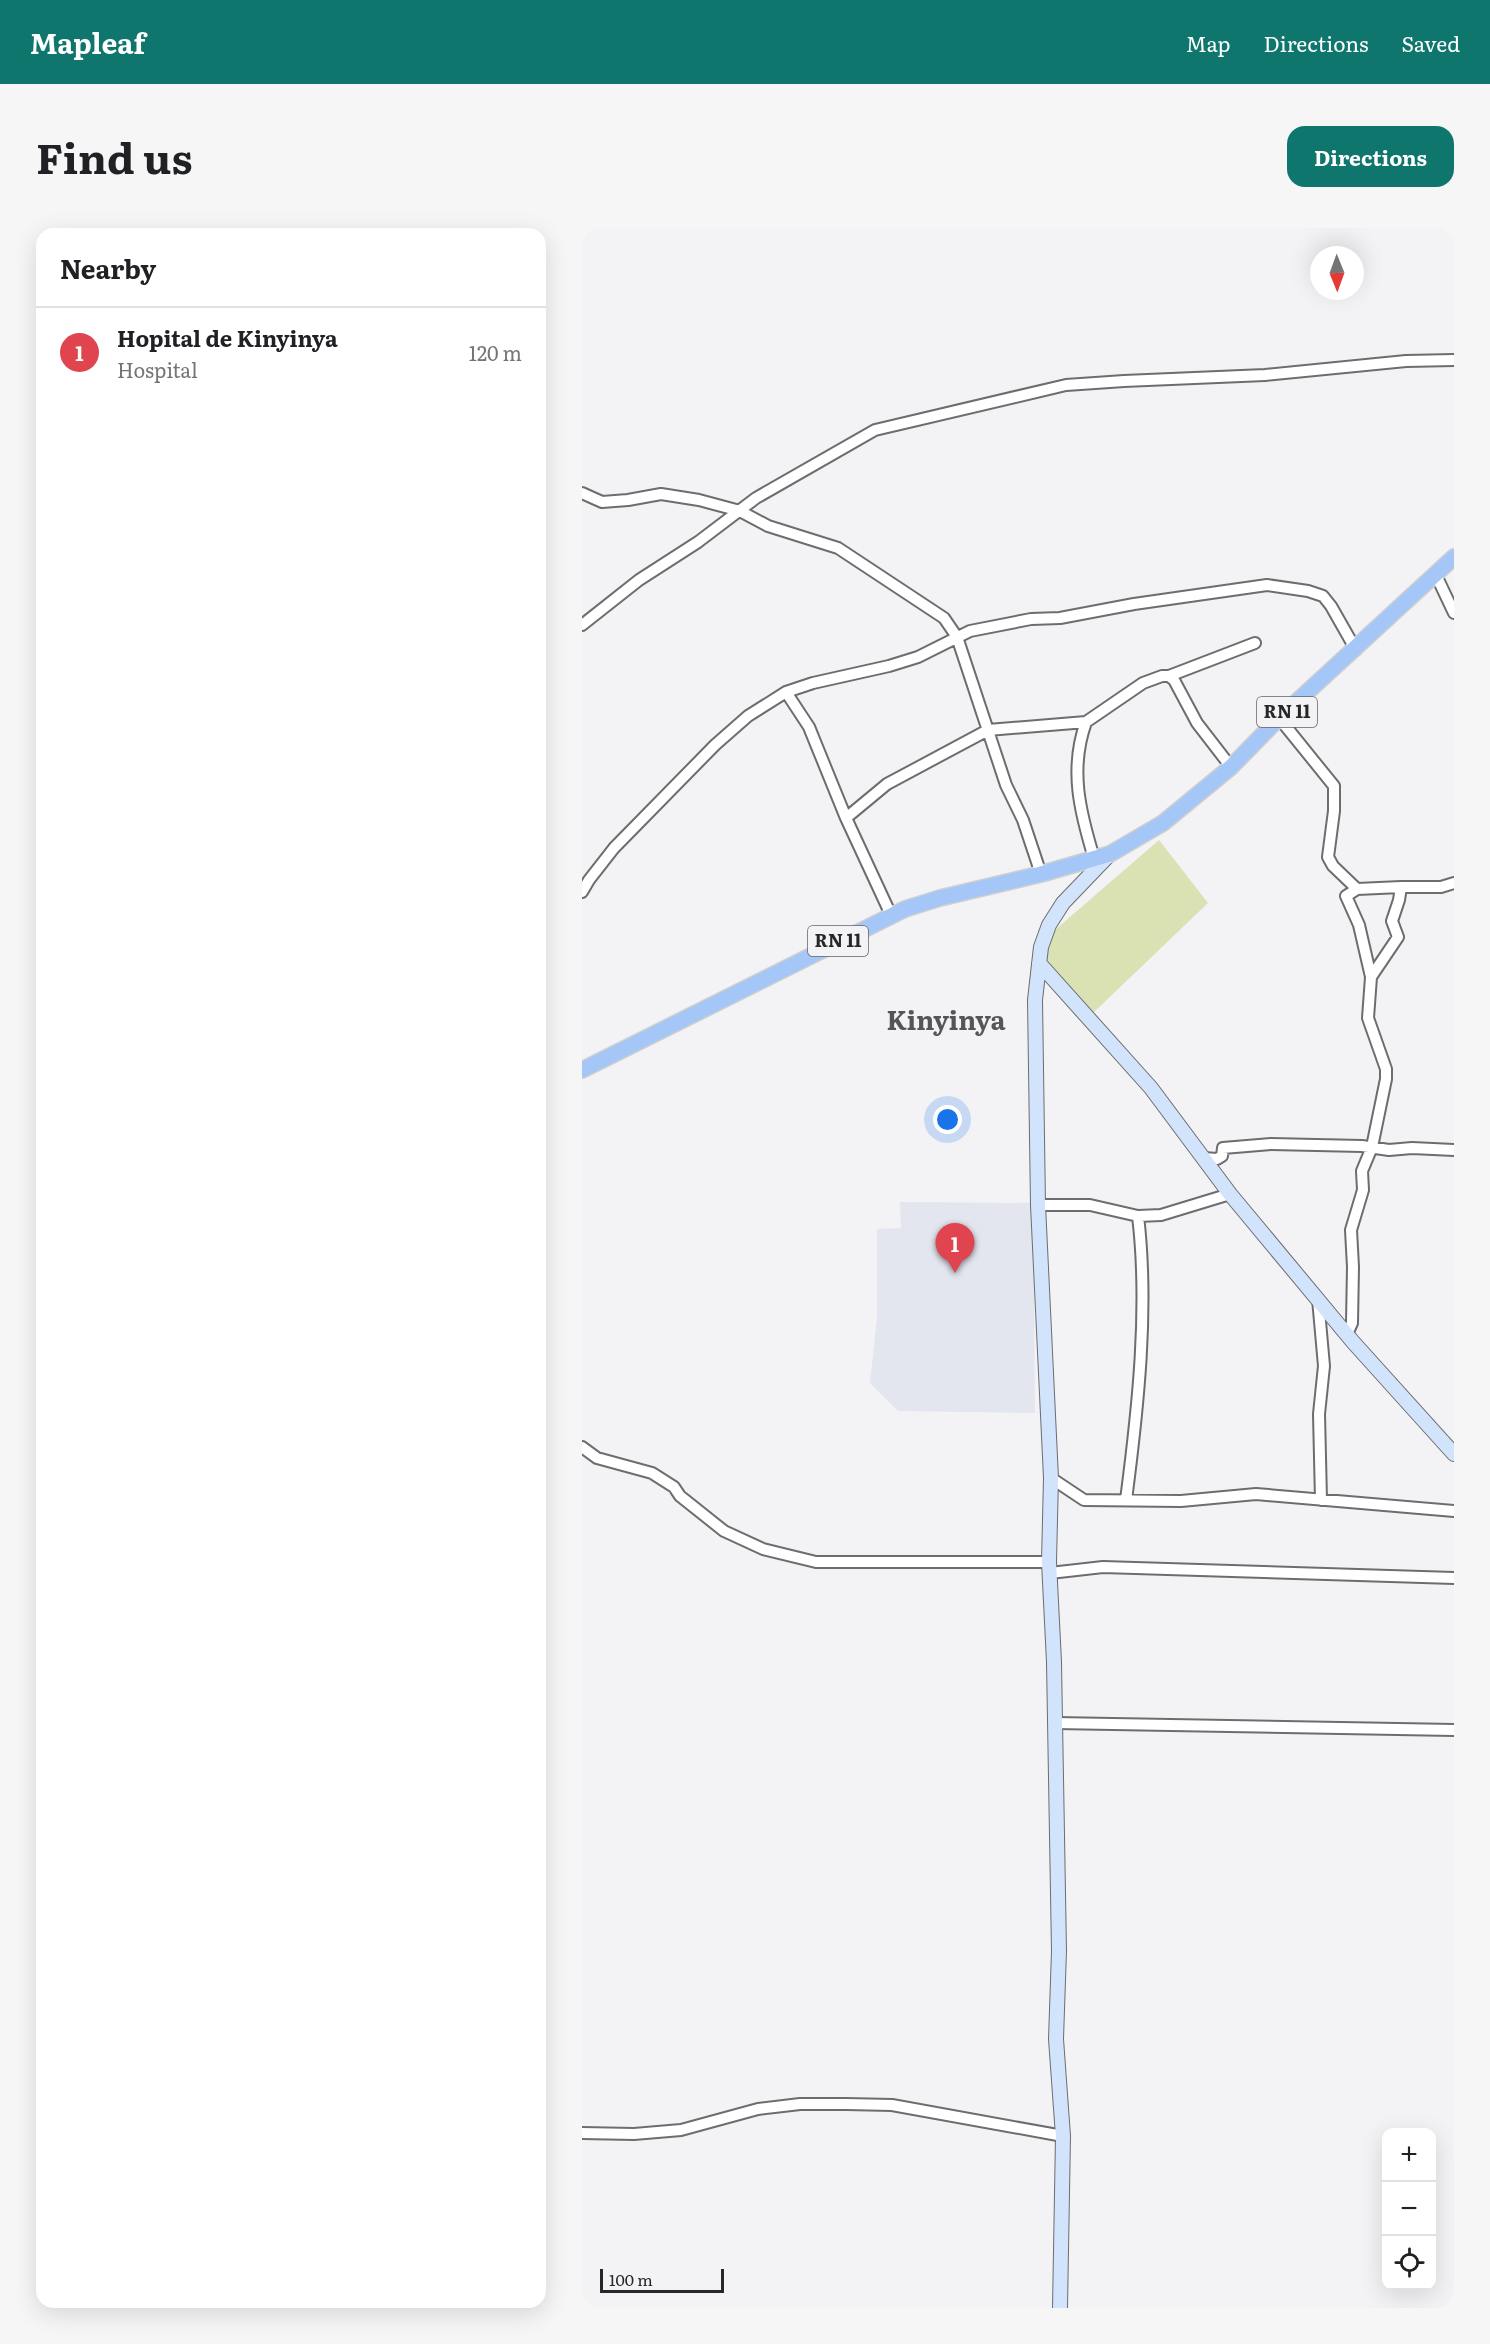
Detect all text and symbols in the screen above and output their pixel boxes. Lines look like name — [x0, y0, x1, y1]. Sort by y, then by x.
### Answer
text: Mapleaf — [30, 21, 145, 63]
text: Map — [1186, 27, 1231, 58]
text: Directions — [1264, 27, 1369, 58]
text: Saved — [1402, 27, 1460, 58]
text: Find us — [36, 125, 193, 187]
button: Directions — [1287, 126, 1454, 187]
north arrow — [1310, 246, 1364, 300]
text: Nearby — [60, 248, 156, 287]
text: Hopital de Kinyinya — [117, 321, 338, 354]
text: 1 — [75, 337, 84, 367]
text: 120 m — [469, 337, 522, 367]
text: Hospital — [117, 354, 198, 384]
road number: RN 11 — [1257, 697, 1317, 727]
road number: RN 11 — [808, 926, 868, 956]
district label: Kinyinya — [886, 999, 1006, 1038]
your location — [933, 1105, 962, 1134]
pin: 1 — [936, 1224, 974, 1273]
map controls — [1382, 2128, 1436, 2290]
button: + — [1382, 2128, 1436, 2182]
button: − — [1382, 2182, 1436, 2236]
button: locate — [1382, 2236, 1436, 2290]
scale bar — [600, 2266, 724, 2294]
text: 100 m — [609, 2267, 653, 2291]

